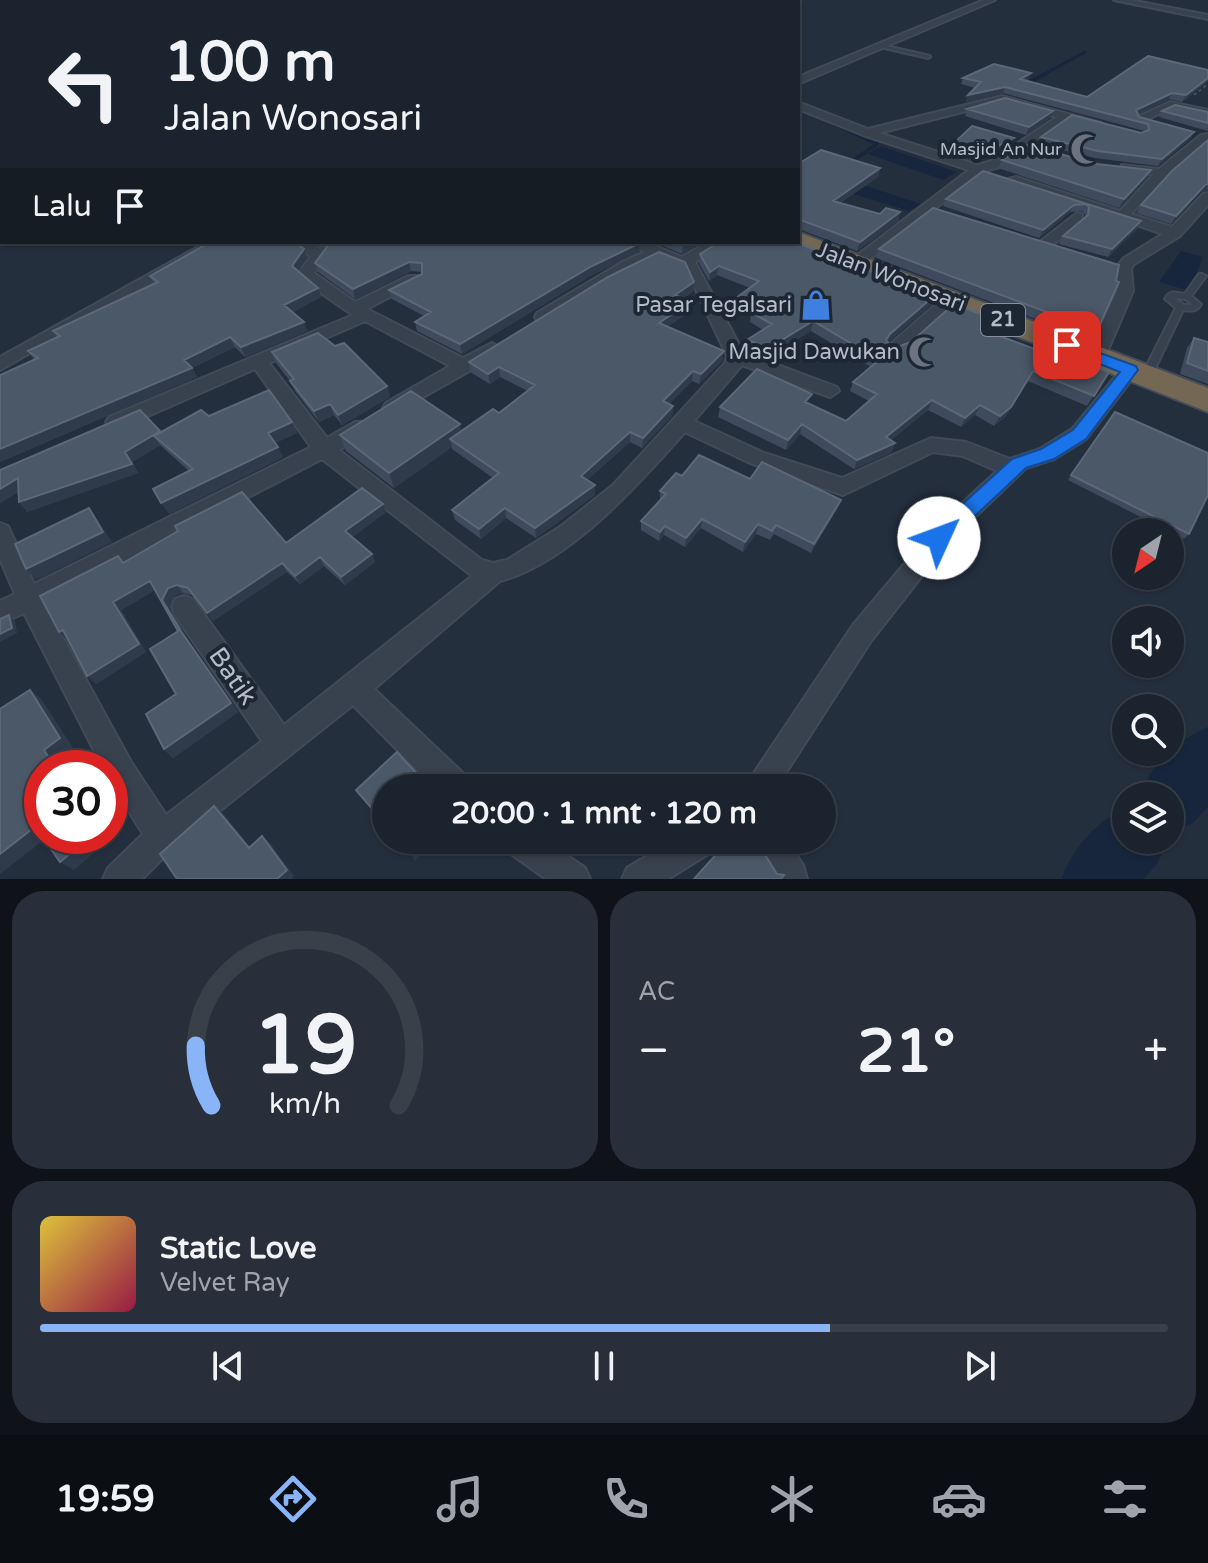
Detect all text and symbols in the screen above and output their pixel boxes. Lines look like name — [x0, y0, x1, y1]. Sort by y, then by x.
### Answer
text: 100 m — [164, 29, 335, 96]
icon: left — [32, 32, 136, 136]
text: Jalan Wonosari — [164, 97, 422, 140]
mosque icon: Masjid An Nur — [1069, 132, 1103, 166]
place label: Masjid An Nur — [940, 138, 1062, 160]
icon: arrive — [108, 184, 152, 228]
text: Lalu — [32, 188, 92, 225]
street label: Jalan Wonosari — [813, 237, 969, 317]
shop icon: Pasar Tegalsari — [799, 288, 833, 322]
place label: Pasar Tegalsari — [635, 292, 792, 318]
road number: 21 — [981, 304, 1025, 336]
pin — [1033, 311, 1101, 379]
icon: arrive — [1045, 323, 1089, 367]
mosque icon: Masjid Dawukan — [907, 335, 941, 369]
place label: Masjid Dawukan — [728, 339, 900, 365]
position arrow — [897, 496, 981, 580]
north arrow — [1112, 518, 1184, 590]
map controls — [1112, 518, 1184, 854]
button: sound — [1112, 606, 1184, 678]
street label: Batik — [202, 641, 264, 711]
button: search — [1112, 694, 1184, 766]
speed limit sign: 30 — [24, 750, 128, 854]
button: layers — [1112, 782, 1184, 854]
text: 20:00 · 1 mnt · 120 m — [451, 795, 757, 832]
text: AC — [638, 976, 675, 1007]
text: 19 — [253, 996, 357, 1096]
text: 21° — [857, 1016, 955, 1088]
text: − — [638, 1025, 669, 1078]
text: + — [1143, 1025, 1168, 1078]
text: km/h — [269, 1087, 341, 1121]
text: Static Love — [160, 1230, 316, 1267]
text: Velvet Ray — [160, 1267, 290, 1298]
icon: previous — [206, 1344, 250, 1388]
icon: pause — [582, 1344, 626, 1388]
icon: next — [958, 1344, 1002, 1388]
icon: directions — [265, 1471, 321, 1527]
icon: music — [432, 1471, 488, 1527]
icon: phone — [598, 1471, 654, 1527]
icon: climate — [764, 1471, 820, 1527]
icon: car — [931, 1471, 987, 1527]
icon: filters — [1097, 1471, 1153, 1527]
text: 19:59 — [55, 1478, 155, 1521]

